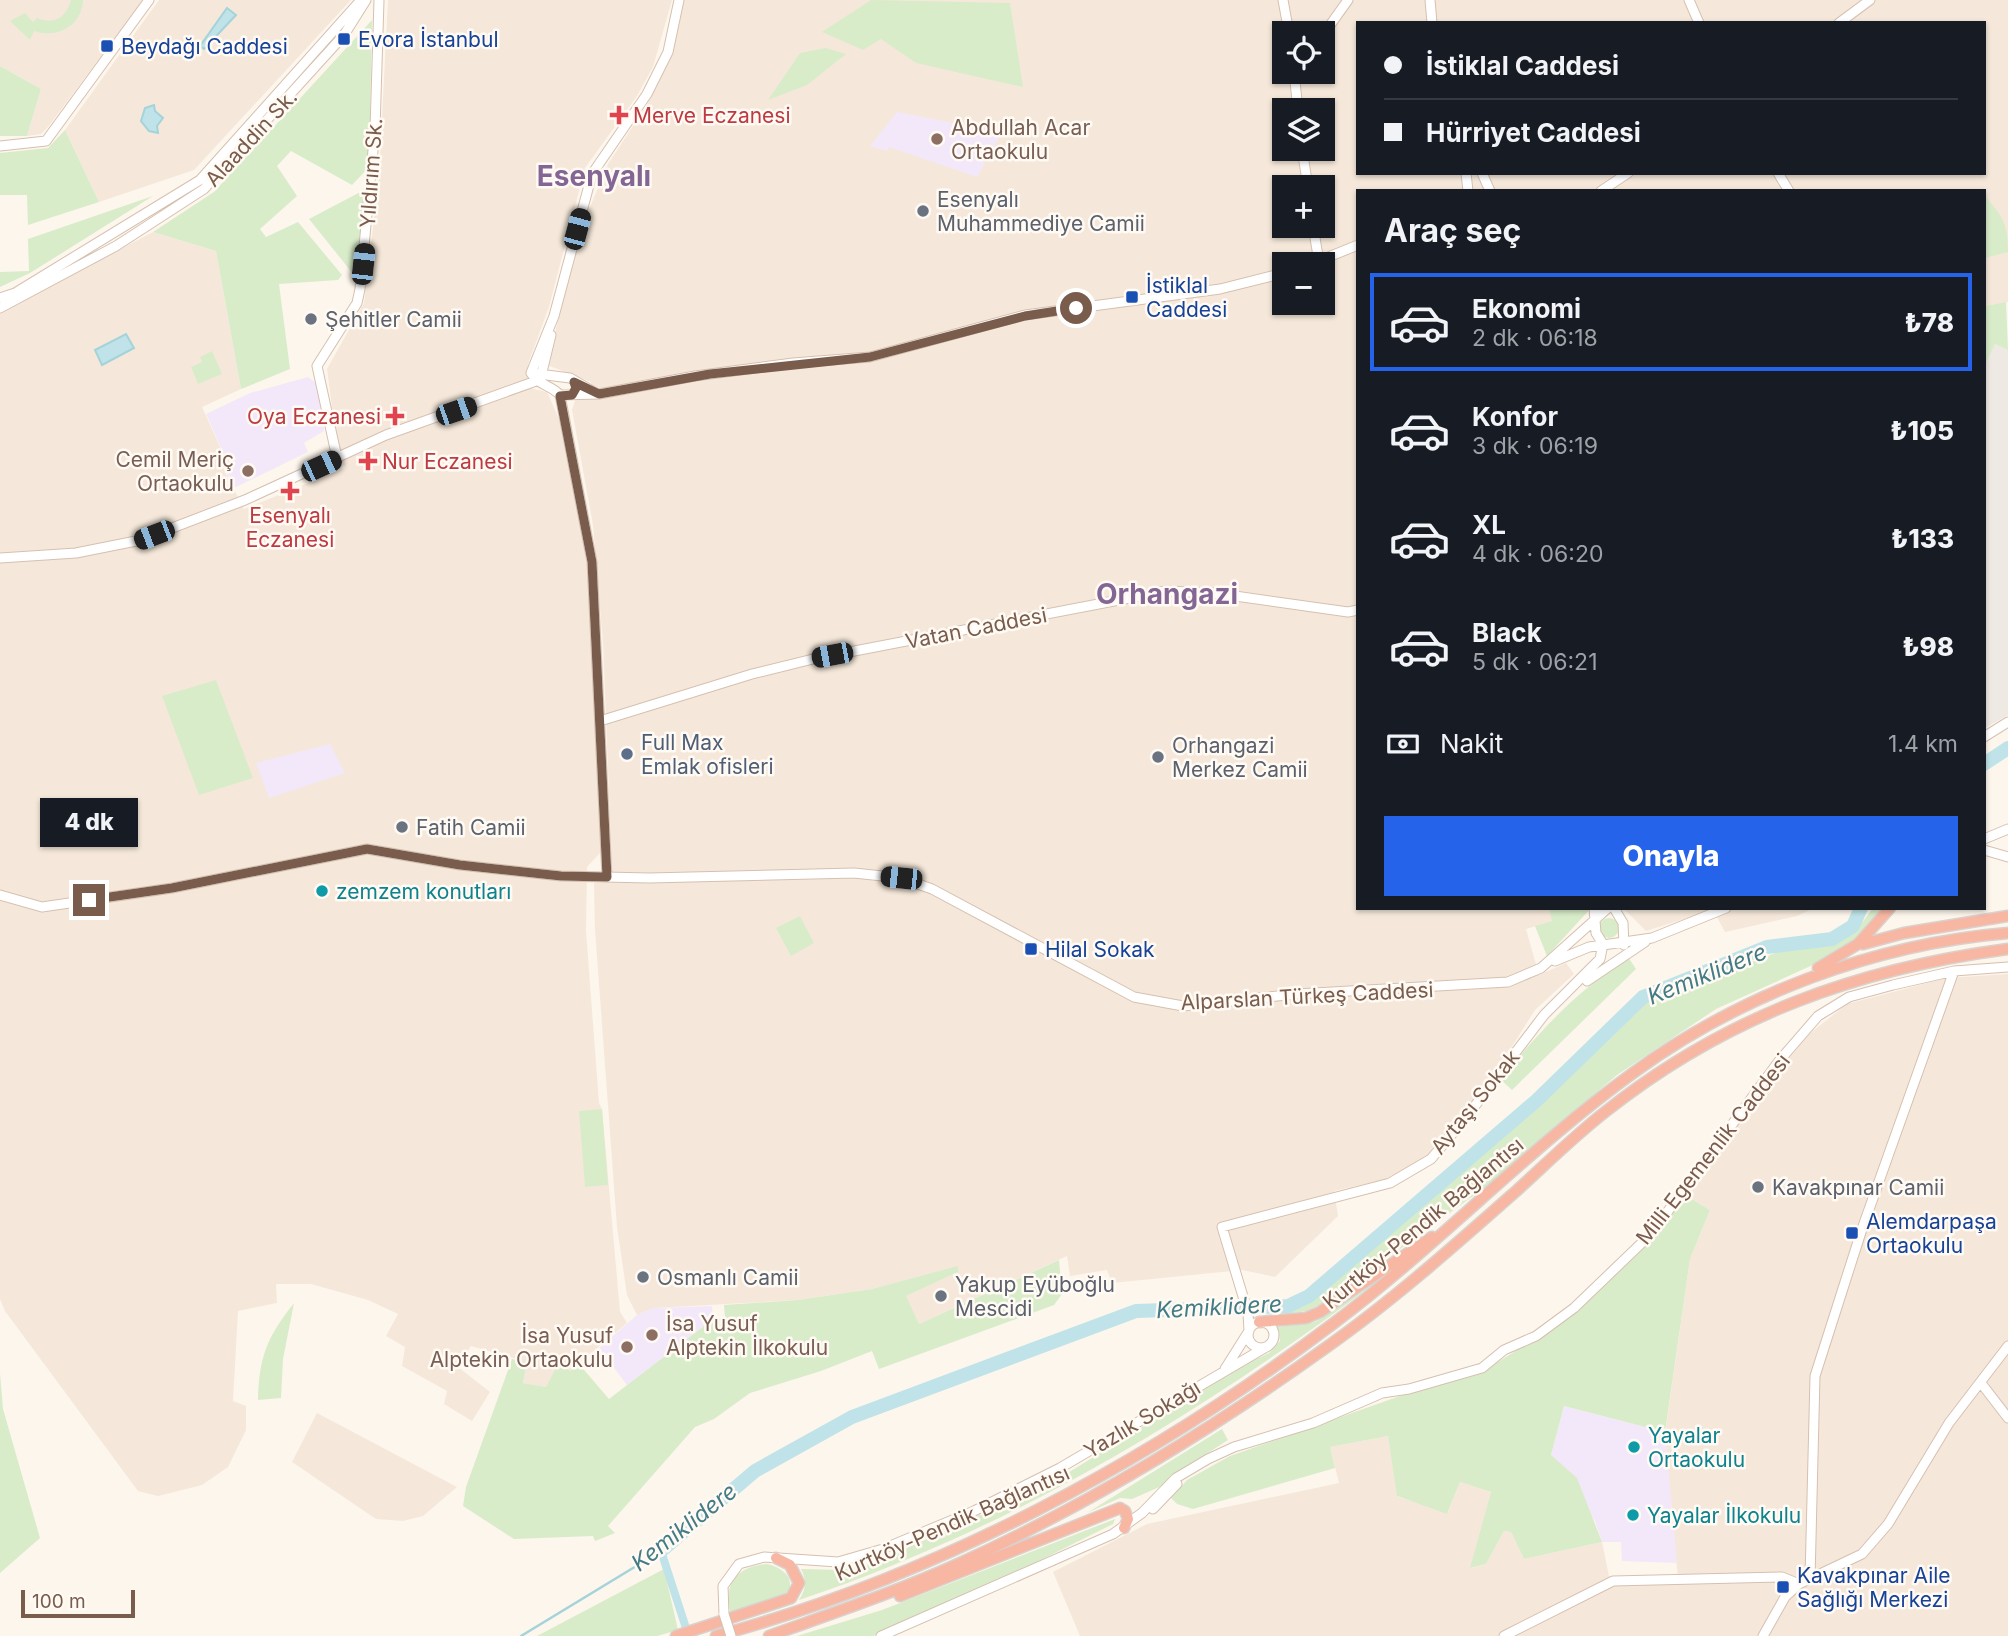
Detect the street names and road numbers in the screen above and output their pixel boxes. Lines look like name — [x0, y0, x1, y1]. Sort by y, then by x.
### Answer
street label: Alaaddin Sk. — [200, 84, 302, 192]
street label: Yıldırım Sk. — [355, 117, 387, 229]
street label: Vatan Caddesi — [903, 602, 1049, 654]
street label: Alparslan Türkeş Caddesi — [1180, 977, 1434, 1015]
street label: Aytaşı Sokak — [1425, 1044, 1525, 1159]
street label: Milli Egemenlik Caddesi — [1631, 1049, 1795, 1249]
street label: Kurtköy-Pendik Bağlantısı — [1318, 1132, 1528, 1314]
street label: Yazlık Sokağı — [1079, 1375, 1205, 1463]
street label: Kurtköy-Pendik Bağlantısı — [831, 1460, 1073, 1586]

